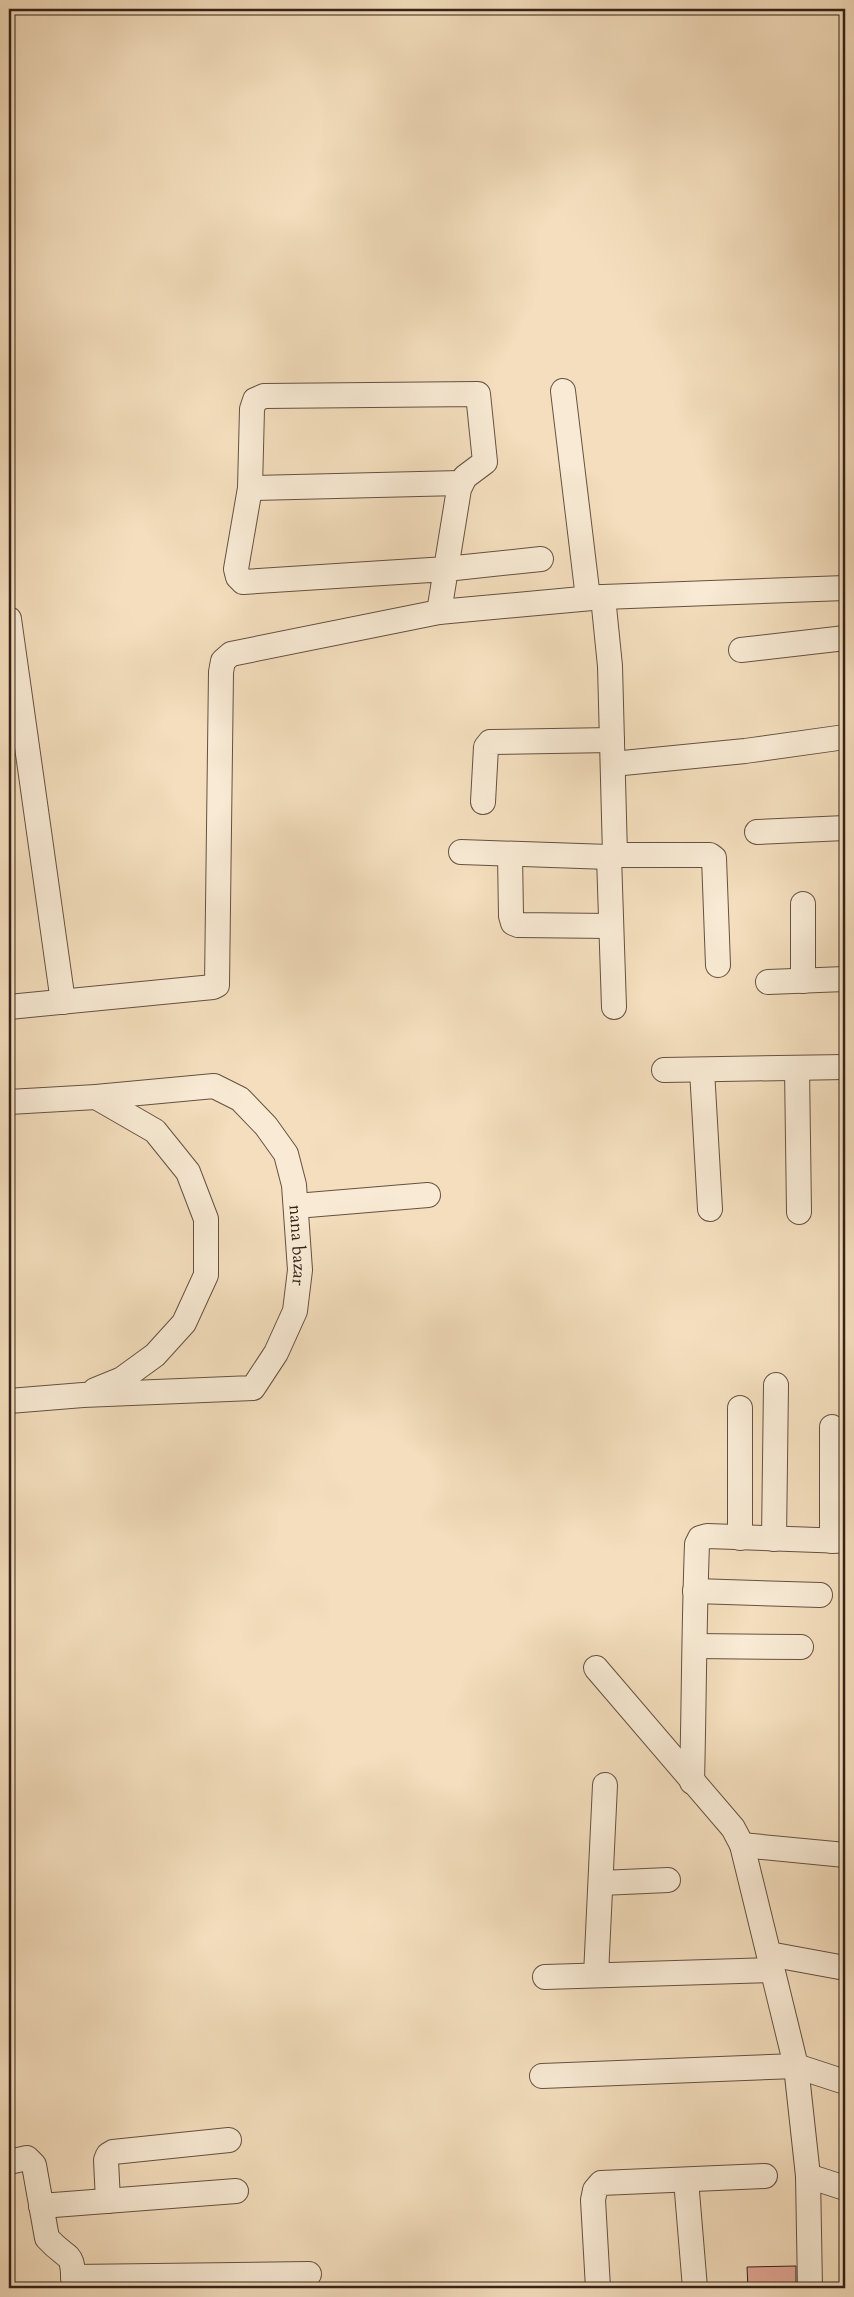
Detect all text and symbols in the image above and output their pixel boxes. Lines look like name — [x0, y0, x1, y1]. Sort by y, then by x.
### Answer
street label: nana bazar — [282, 1204, 312, 1287]

